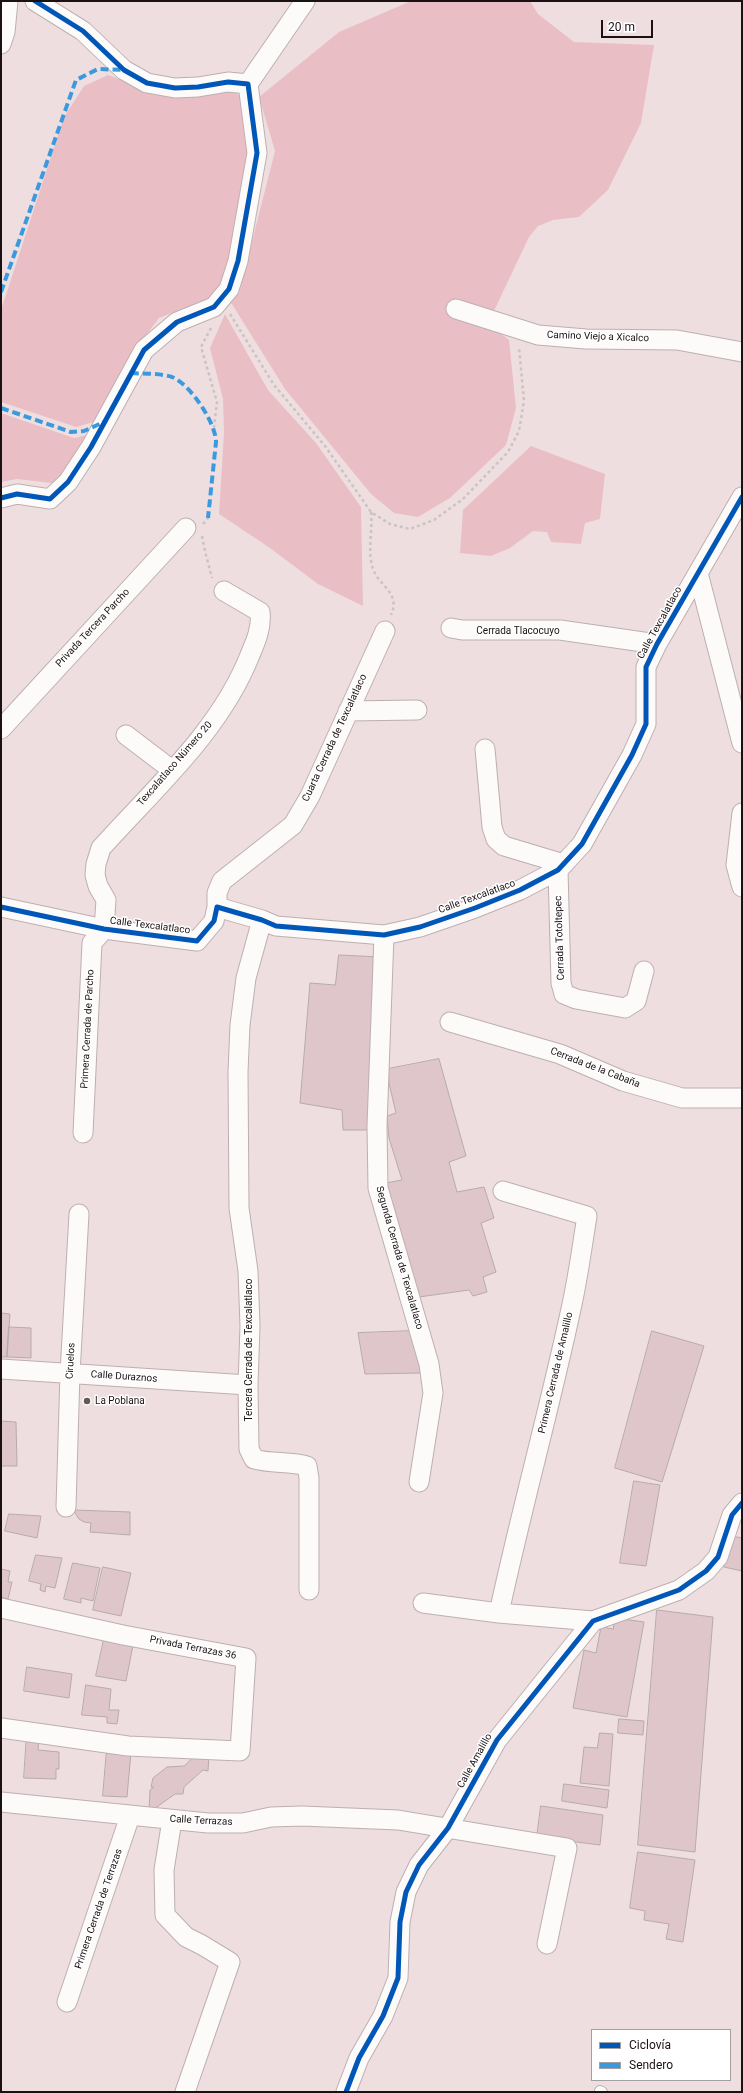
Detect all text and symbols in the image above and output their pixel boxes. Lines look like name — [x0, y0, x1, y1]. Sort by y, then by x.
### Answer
scale bar — [603, 12, 655, 38]
text: 20 m — [608, 20, 635, 34]
street label: Camino Viejo a Xicalco — [547, 329, 649, 345]
street label: Calle Texcalatlaco — [635, 585, 685, 661]
street label: Privada Tercera Parcho — [53, 586, 133, 670]
street label: Cerrada Tlacocuyo — [476, 625, 560, 637]
street label: Cuarta Cerrada de Texcalatlaco — [300, 672, 370, 804]
street label: Texcalatlaco Número 20 — [135, 719, 215, 809]
street label: Calle Texcalatlaco — [437, 878, 517, 916]
street label: Cerrada Totoltepec — [553, 896, 567, 980]
street label: Calle Texcalatlaco — [109, 915, 191, 937]
street label: Primera Cerrada de Parcho — [79, 969, 97, 1089]
street label: Cerrada de la Cabaña — [548, 1045, 642, 1091]
street label: Segunda Cerrada de Texcalatlaco — [373, 1185, 425, 1331]
street label: Tercera Cerrada de Texcalatlaco — [243, 1279, 255, 1421]
street label: Primera Cerrada de Amalillo — [536, 1311, 576, 1435]
street label: Ciruelos — [64, 1342, 78, 1380]
street label: Calle Duraznos — [90, 1369, 158, 1385]
place label: La Poblana — [95, 1395, 145, 1407]
marker: La Poblana — [82, 1396, 92, 1406]
street label: Privada Terrazas 36 — [149, 1634, 237, 1662]
street label: Calle Amalillo — [455, 1732, 495, 1790]
street label: Calle Terrazas — [169, 1813, 233, 1829]
street label: Primera Cerrada de Terrazas — [73, 1847, 125, 1971]
legend — [591, 2029, 731, 2081]
text: Ciclovía — [629, 2038, 671, 2052]
text: Sendero — [629, 2058, 673, 2072]

